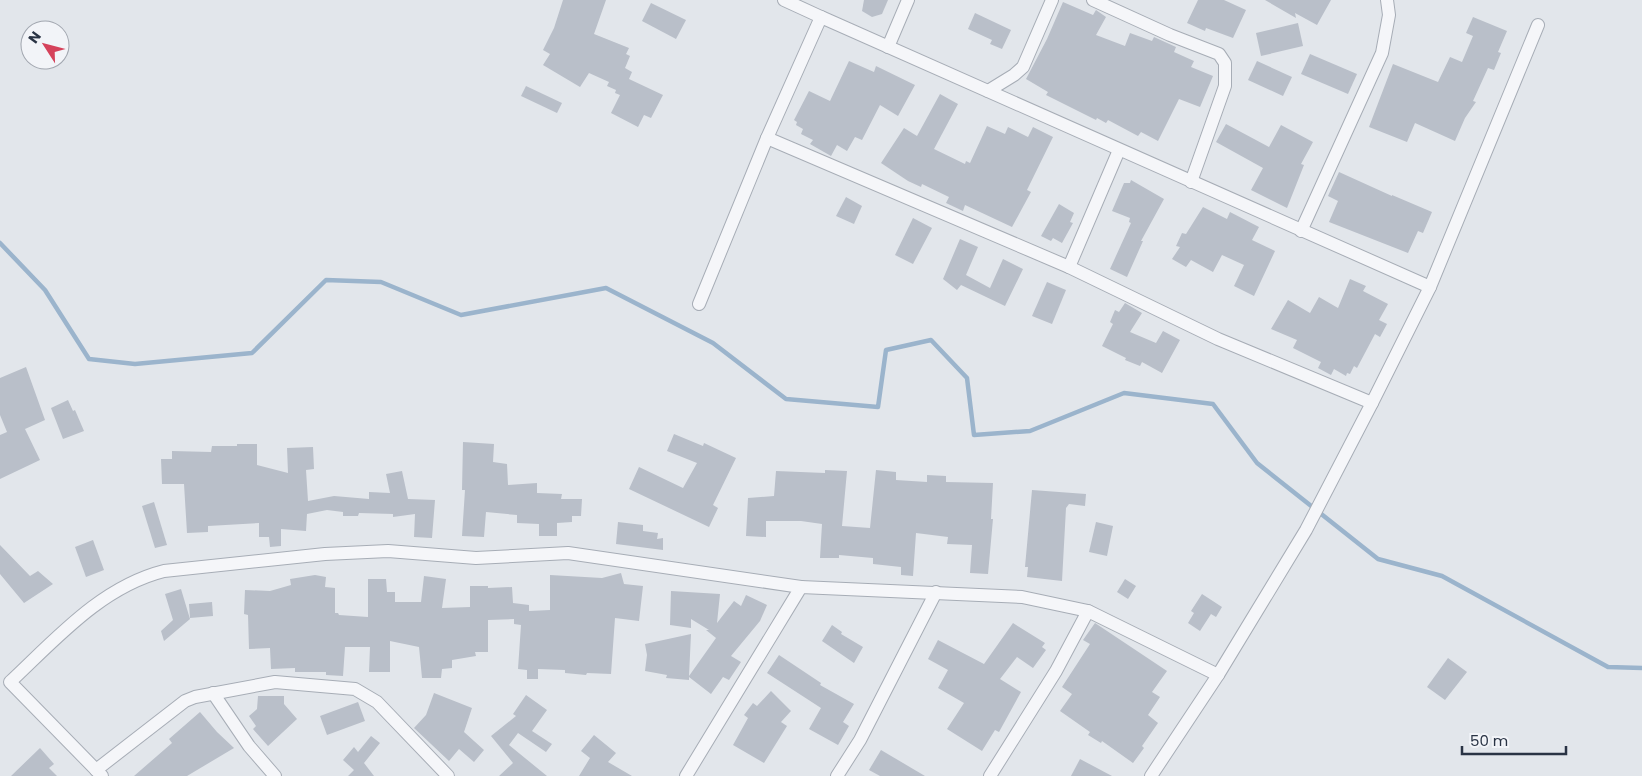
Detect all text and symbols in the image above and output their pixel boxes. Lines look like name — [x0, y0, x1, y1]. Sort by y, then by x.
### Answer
north arrow — [20, 20, 70, 70]
text: N — [23, 27, 46, 47]
scale bar — [1462, 724, 1566, 756]
text: 50 m — [1470, 730, 1508, 751]

